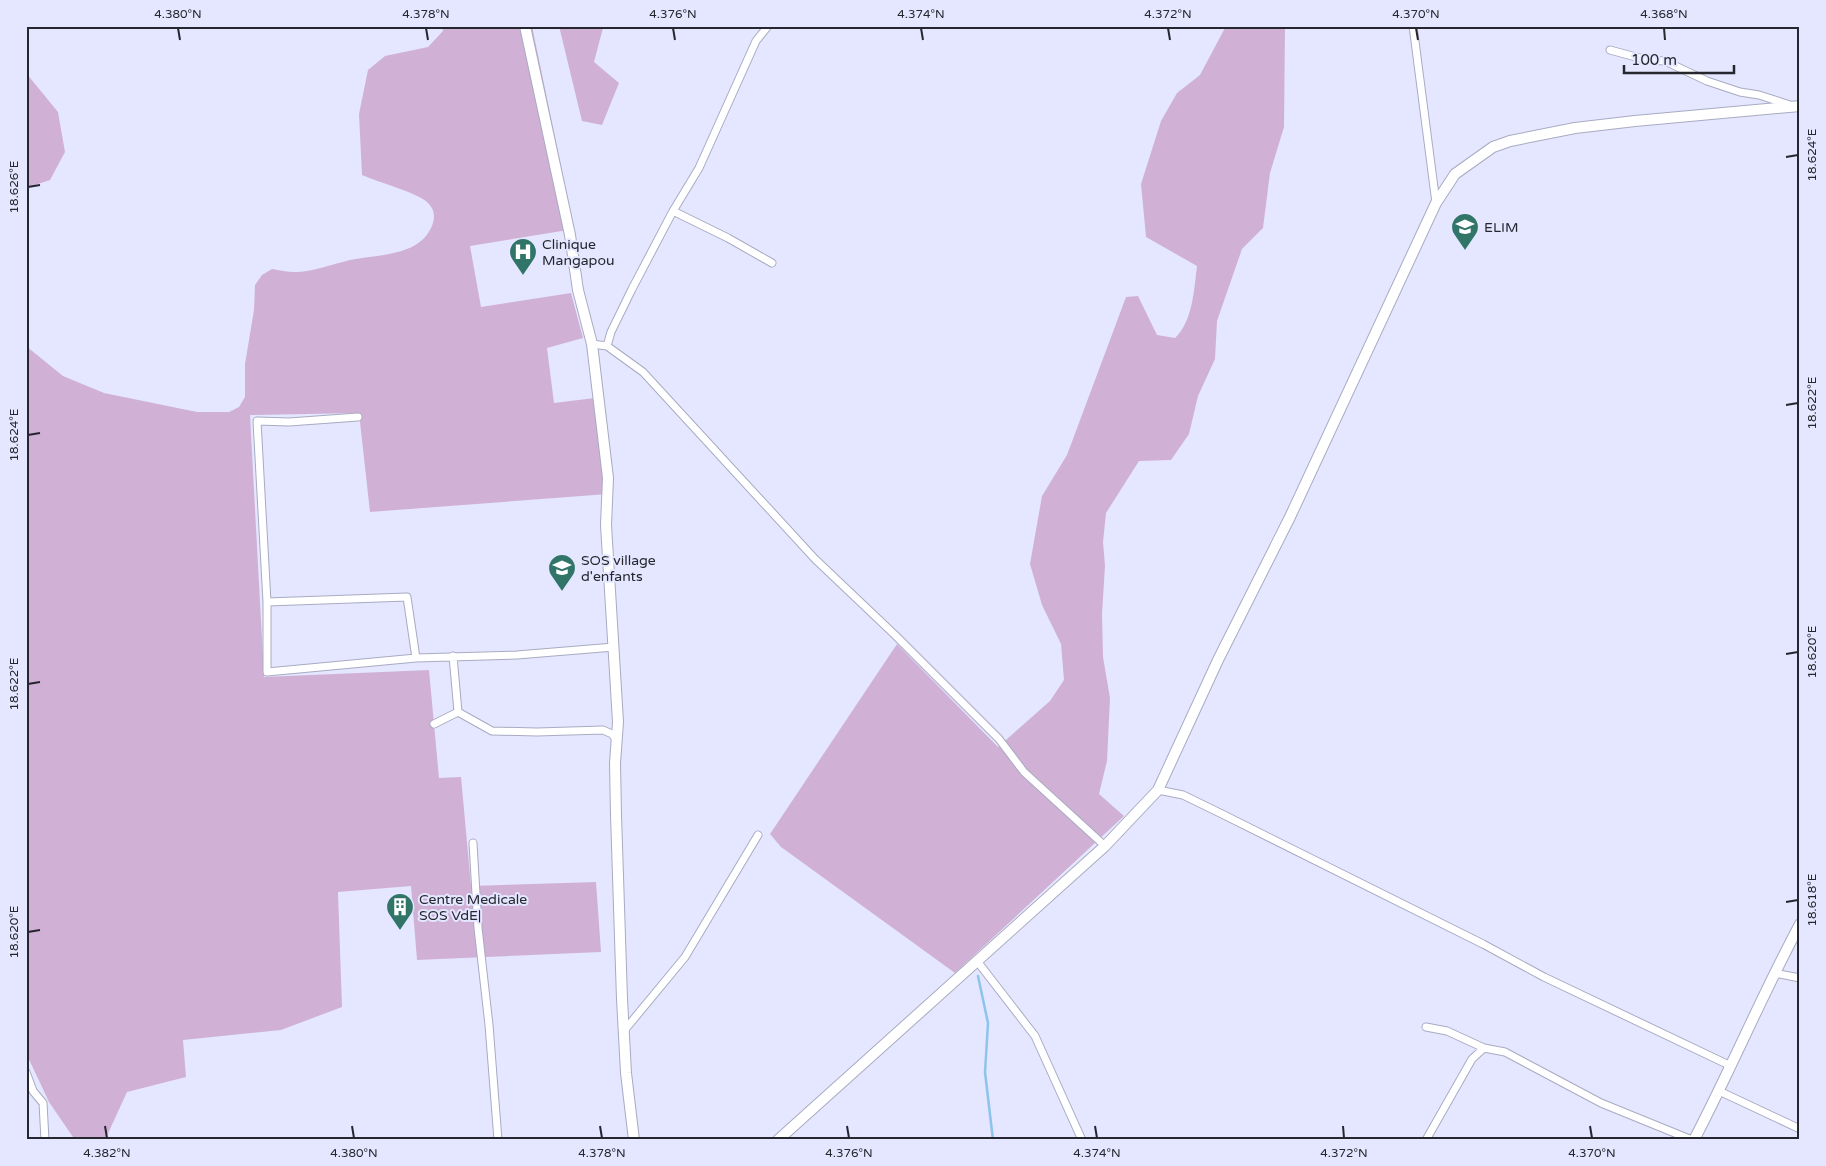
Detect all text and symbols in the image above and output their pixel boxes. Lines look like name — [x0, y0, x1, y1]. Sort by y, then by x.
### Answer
text: 4.380°N — [154, 7, 202, 21]
text: 4.378°N — [402, 7, 450, 21]
text: 4.376°N — [649, 7, 697, 21]
text: 4.374°N — [897, 7, 945, 21]
text: 4.372°N — [1144, 7, 1192, 21]
text: 4.370°N — [1392, 7, 1440, 21]
text: 4.368°N — [1640, 7, 1688, 21]
scale bar — [1624, 42, 1734, 74]
text: 100 m — [1631, 51, 1677, 69]
text: 18.624°E — [1805, 128, 1819, 182]
text: 18.626°E — [7, 160, 21, 213]
school or university icon: ELIM — [1450, 212, 1480, 251]
place label: ELIM — [1484, 219, 1519, 236]
place label: Clinique Mangapou — [542, 236, 615, 269]
hospital icon: Clinique Mangapou — [508, 237, 538, 276]
text: 18.622°E — [1805, 376, 1819, 430]
text: 18.624°E — [7, 408, 21, 462]
place label: SOS village d'enfants — [581, 552, 656, 585]
school or university icon: SOS village d'enfants — [547, 553, 577, 592]
text: 18.620°E — [1805, 625, 1819, 679]
text: 18.622°E — [7, 657, 21, 711]
text: 18.618°E — [1805, 873, 1819, 927]
place label: Centre Medicale SOS VdE| — [419, 891, 527, 924]
building icon: Centre Medicale SOS VdE| — [385, 892, 415, 931]
text: 18.620°E — [7, 905, 21, 959]
text: 4.382°N — [83, 1146, 131, 1160]
text: 4.380°N — [330, 1146, 378, 1160]
text: 4.378°N — [578, 1146, 626, 1160]
text: 4.376°N — [825, 1146, 873, 1160]
text: 4.374°N — [1073, 1146, 1121, 1160]
text: 4.372°N — [1320, 1146, 1368, 1160]
text: 4.370°N — [1568, 1146, 1616, 1160]

